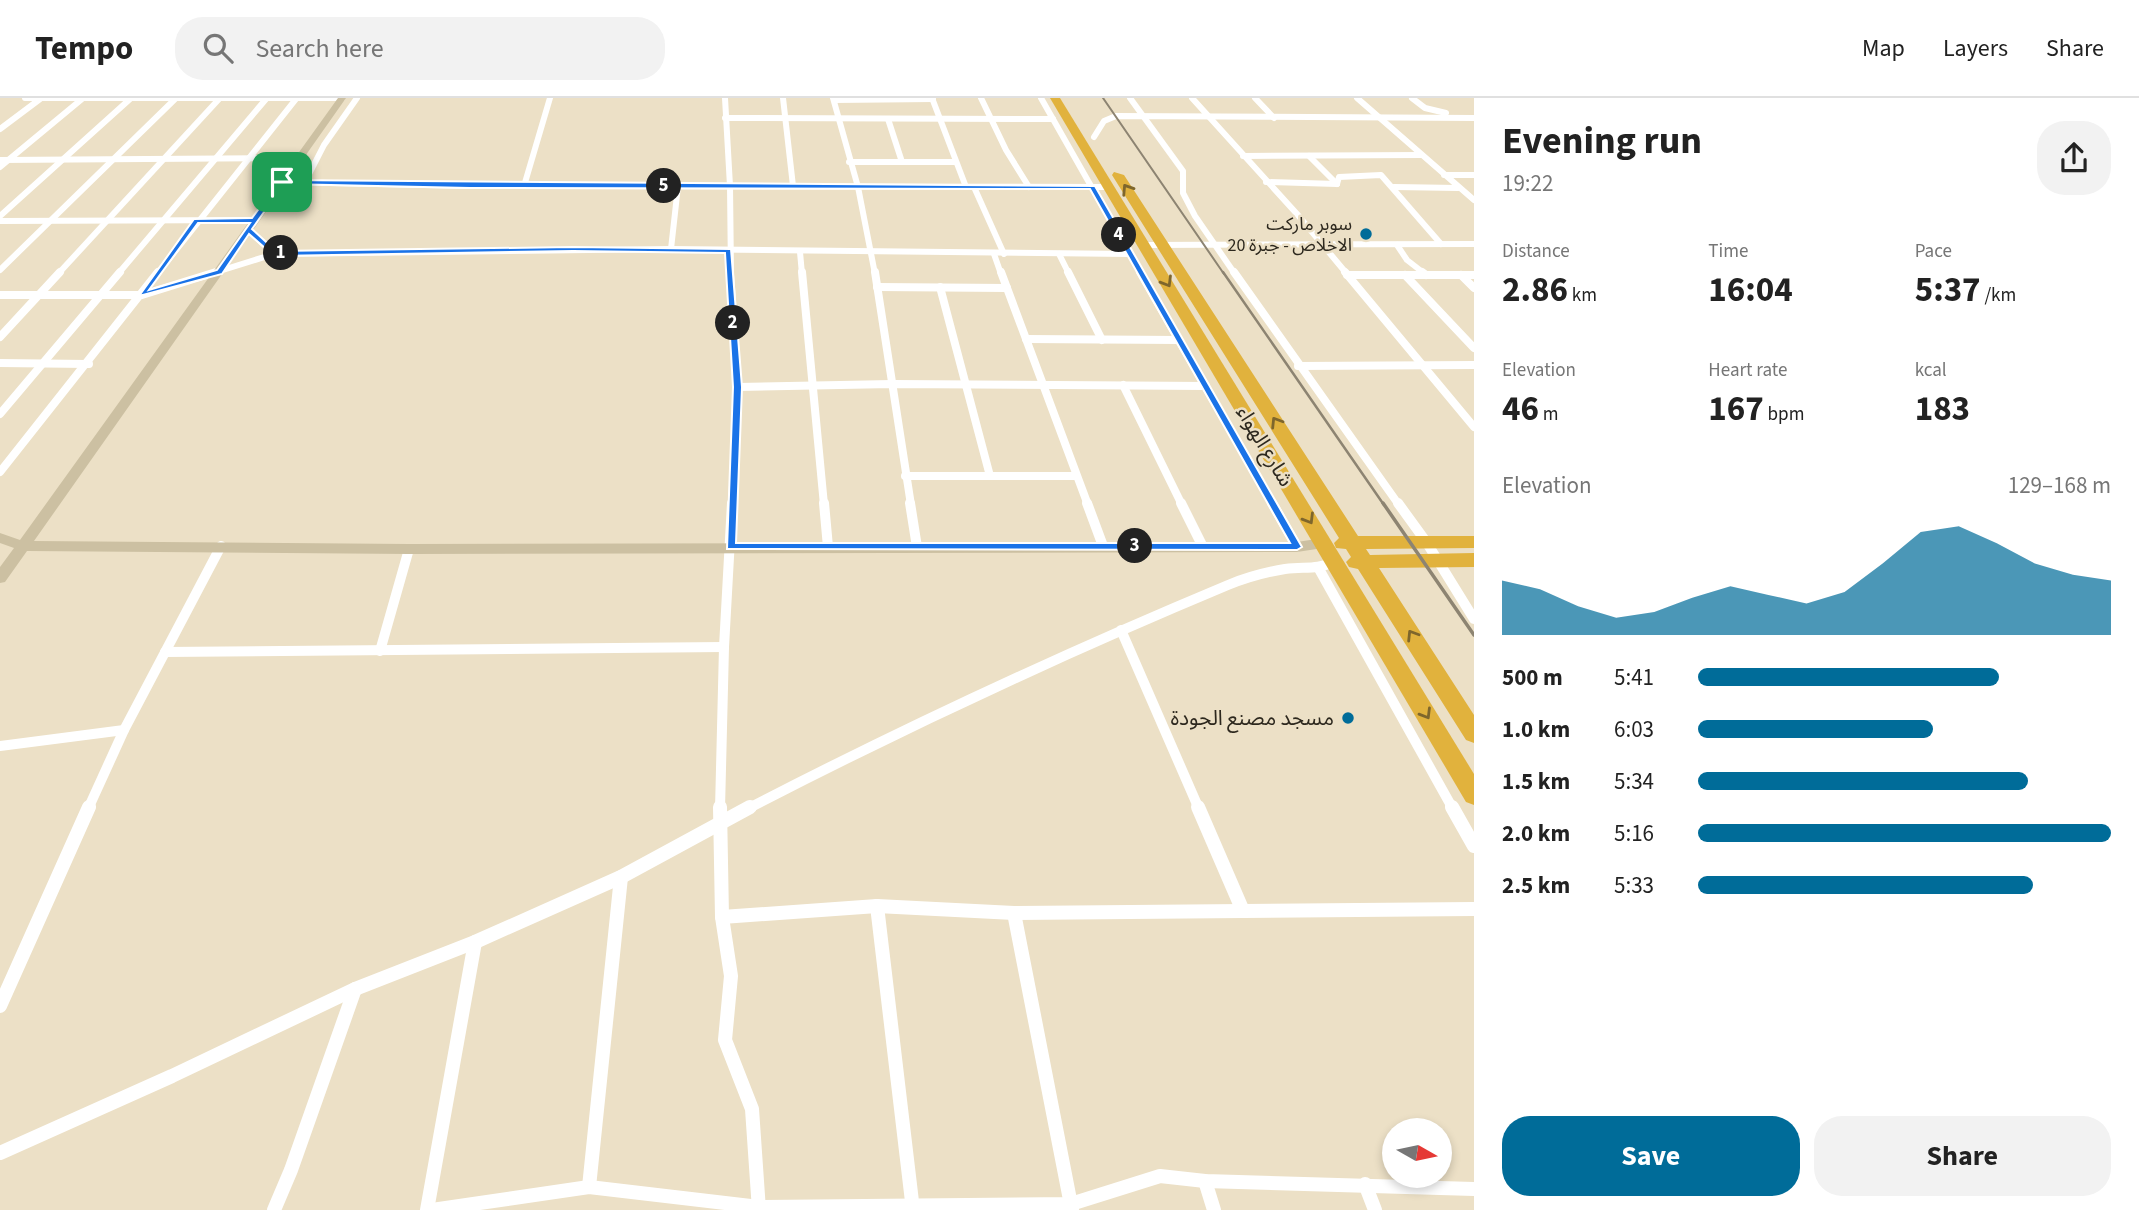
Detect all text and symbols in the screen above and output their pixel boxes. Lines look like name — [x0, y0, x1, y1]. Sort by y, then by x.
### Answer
search box — [175, 17, 665, 80]
text: Tempo — [35, 25, 133, 72]
icon: search — [199, 29, 237, 67]
text: Search here — [255, 30, 384, 67]
text: Map — [1862, 31, 1905, 66]
text: Layers — [1943, 31, 2008, 66]
text: Share — [2046, 31, 2104, 66]
text: Evening run — [1502, 114, 1702, 168]
button: share — [2037, 121, 2111, 195]
pin — [252, 152, 312, 212]
icon: arrive — [263, 163, 301, 201]
text: 19:22 — [1502, 167, 1553, 200]
pin: 5 — [646, 168, 682, 204]
text: 5 — [658, 172, 669, 199]
one-way arrow — [1123, 184, 1136, 197]
place label: سوبر ماركت الاخلاص - جبرة 20 — [1228, 212, 1352, 258]
pin: 4 — [1102, 218, 1136, 252]
text: 4 — [1113, 221, 1124, 248]
marker: سوبر ماركت الاخلاص - جبرة 20 — [1358, 226, 1374, 242]
pin: 1 — [264, 236, 298, 270]
text: Distance — [1502, 238, 1570, 265]
text: Time — [1708, 238, 1748, 265]
text: Pace — [1915, 238, 1952, 265]
text: 1 — [275, 239, 286, 266]
text: 2.86 — [1502, 265, 1568, 315]
text: 16:04 — [1708, 265, 1793, 315]
text: 5:37 — [1915, 265, 1981, 315]
one-way arrow — [1159, 275, 1172, 288]
text: km — [1568, 282, 1597, 309]
text: /km — [1981, 282, 2016, 309]
pin: 2 — [716, 306, 750, 341]
text: 2 — [727, 309, 738, 336]
text: Elevation — [1502, 357, 1576, 384]
text: Heart rate — [1708, 357, 1787, 384]
text: kcal — [1915, 357, 1947, 384]
text: 46 — [1502, 384, 1539, 434]
text: 167 — [1708, 384, 1764, 434]
text: 183 — [1915, 384, 1970, 434]
street label: شارع الهواء — [1229, 400, 1301, 492]
text: m — [1539, 401, 1559, 428]
text: bpm — [1764, 401, 1804, 428]
one-way arrow — [1272, 417, 1285, 430]
text: Elevation — [1502, 469, 1592, 502]
text: 129–168 m — [2008, 469, 2111, 502]
one-way arrow — [1301, 512, 1314, 525]
pin: 3 — [1118, 528, 1152, 564]
text: 3 — [1129, 532, 1140, 559]
one-way arrow — [1407, 629, 1420, 642]
text: 500 m — [1502, 661, 1563, 694]
text: 5:41 — [1614, 661, 1654, 694]
place label: مسجد مصنع الجودة — [1171, 703, 1334, 733]
one-way arrow — [1418, 707, 1431, 720]
marker: مسجد مصنع الجودة — [1340, 710, 1356, 726]
text: 1.0 km — [1502, 713, 1570, 746]
text: 6:03 — [1614, 713, 1654, 746]
text: 1.5 km — [1502, 765, 1570, 798]
text: 5:34 — [1614, 765, 1654, 798]
text: 2.0 km — [1502, 817, 1570, 850]
text: 5:16 — [1614, 817, 1654, 850]
text: 2.5 km — [1502, 869, 1570, 902]
text: 5:33 — [1614, 869, 1654, 902]
button: Save — [1502, 1116, 1800, 1196]
button: Share — [1814, 1116, 2111, 1196]
north arrow — [1382, 1118, 1452, 1188]
map controls — [1382, 1118, 1452, 1188]

